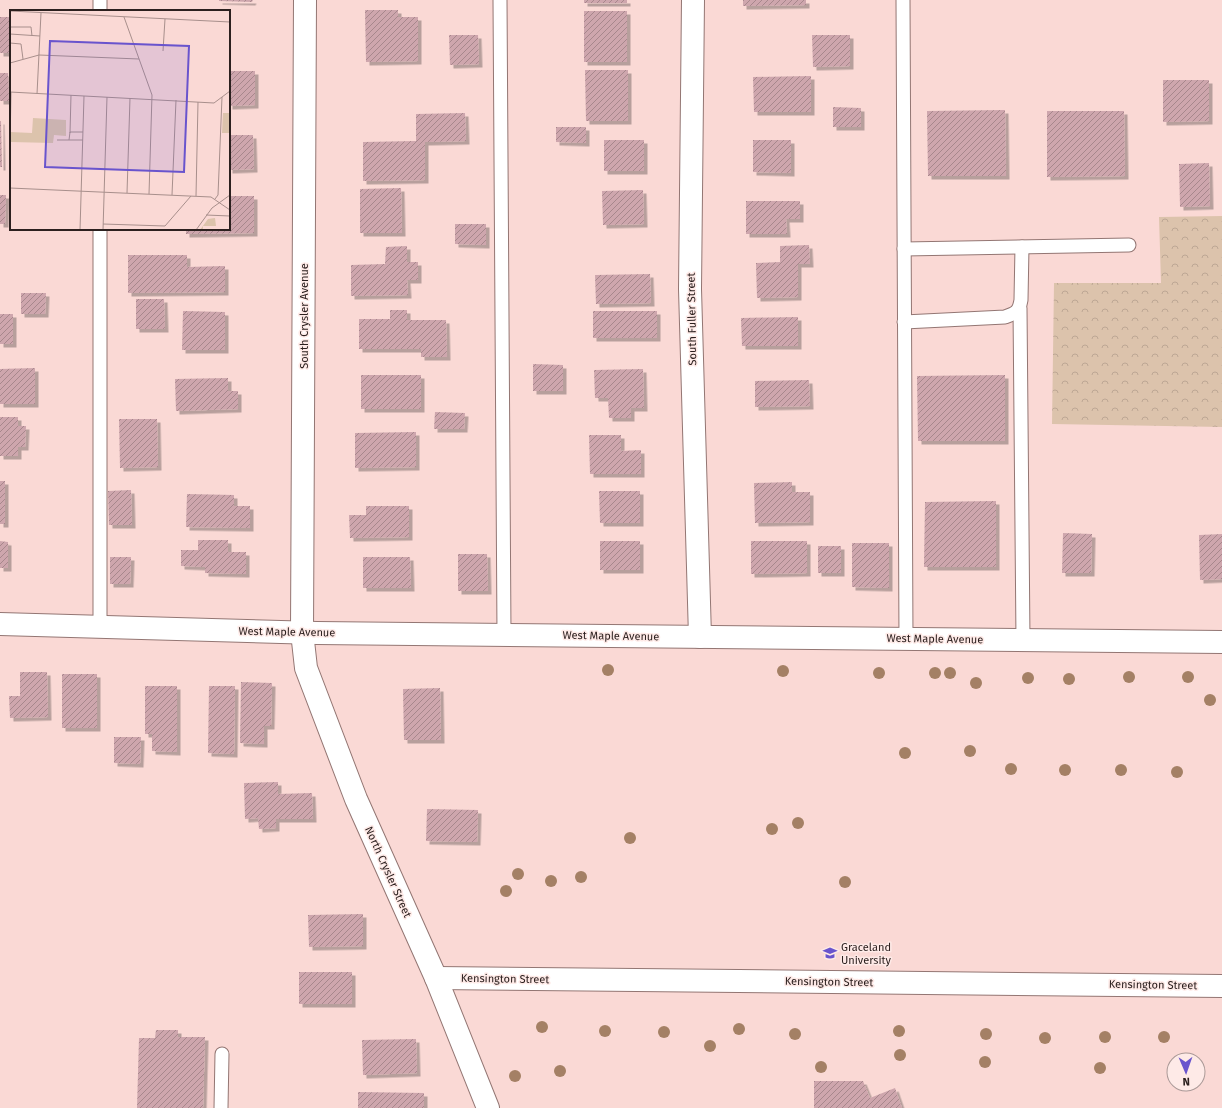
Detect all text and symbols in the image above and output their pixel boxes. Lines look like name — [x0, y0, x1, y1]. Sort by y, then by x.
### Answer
inset map — [10, 10, 230, 230]
street label: South Crysler Avenue — [298, 263, 311, 369]
street label: South Fuller Street — [685, 272, 699, 366]
street label: West Maple Avenue — [239, 625, 335, 639]
street label: West Maple Avenue — [563, 629, 659, 643]
street label: West Maple Avenue — [887, 632, 983, 646]
street label: North Crysler Street — [362, 824, 414, 920]
place label: Graceland University — [841, 941, 891, 967]
school or university icon: Graceland University — [822, 945, 838, 961]
street label: Kensington Street — [461, 972, 549, 986]
street label: Kensington Street — [785, 975, 873, 989]
street label: Kensington Street — [1109, 978, 1197, 992]
north arrow — [1166, 1052, 1206, 1092]
text: N — [1182, 1075, 1190, 1088]

